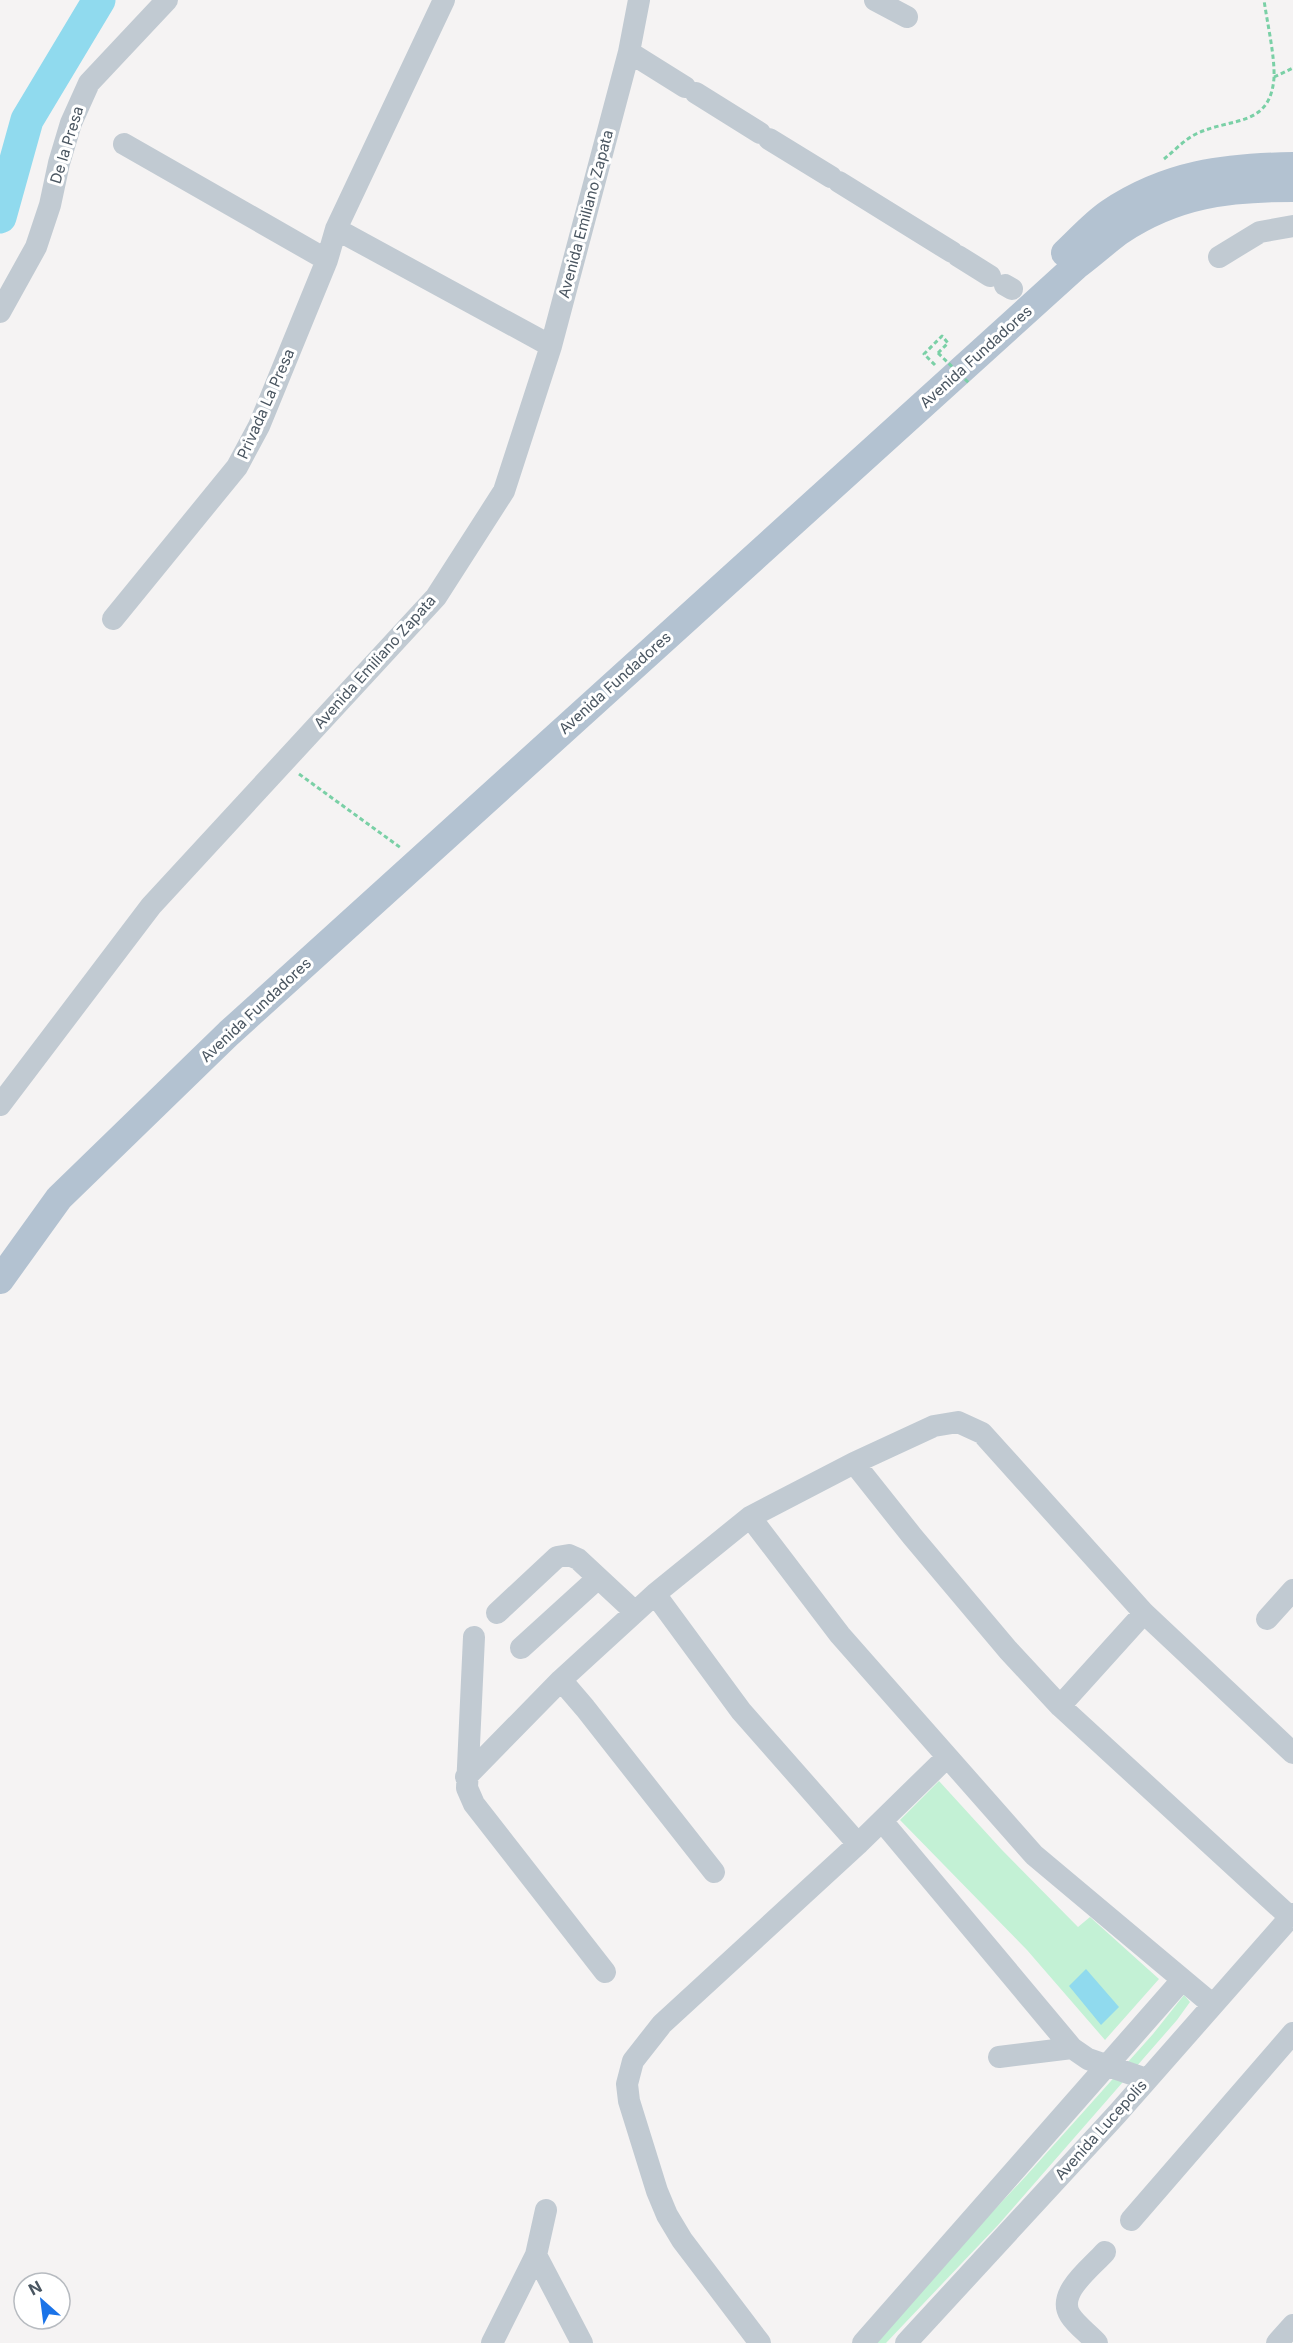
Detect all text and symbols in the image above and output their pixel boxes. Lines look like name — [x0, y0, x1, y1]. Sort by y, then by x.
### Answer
street label: De la Presa — [46, 104, 87, 186]
street label: Avenida Emiliano Zapata — [554, 128, 617, 300]
street label: Avenida Fundadores — [916, 301, 1036, 412]
street label: Privada La Presa — [233, 346, 298, 462]
street label: Avenida Emiliano Zapata — [310, 591, 440, 732]
street label: Avenida Fundadores — [555, 627, 675, 738]
street label: Avenida Fundadores — [196, 953, 315, 1066]
street label: Avenida Lucepolis — [1051, 2075, 1151, 2184]
north arrow — [12, 2271, 72, 2331]
text: N — [25, 2276, 45, 2299]

